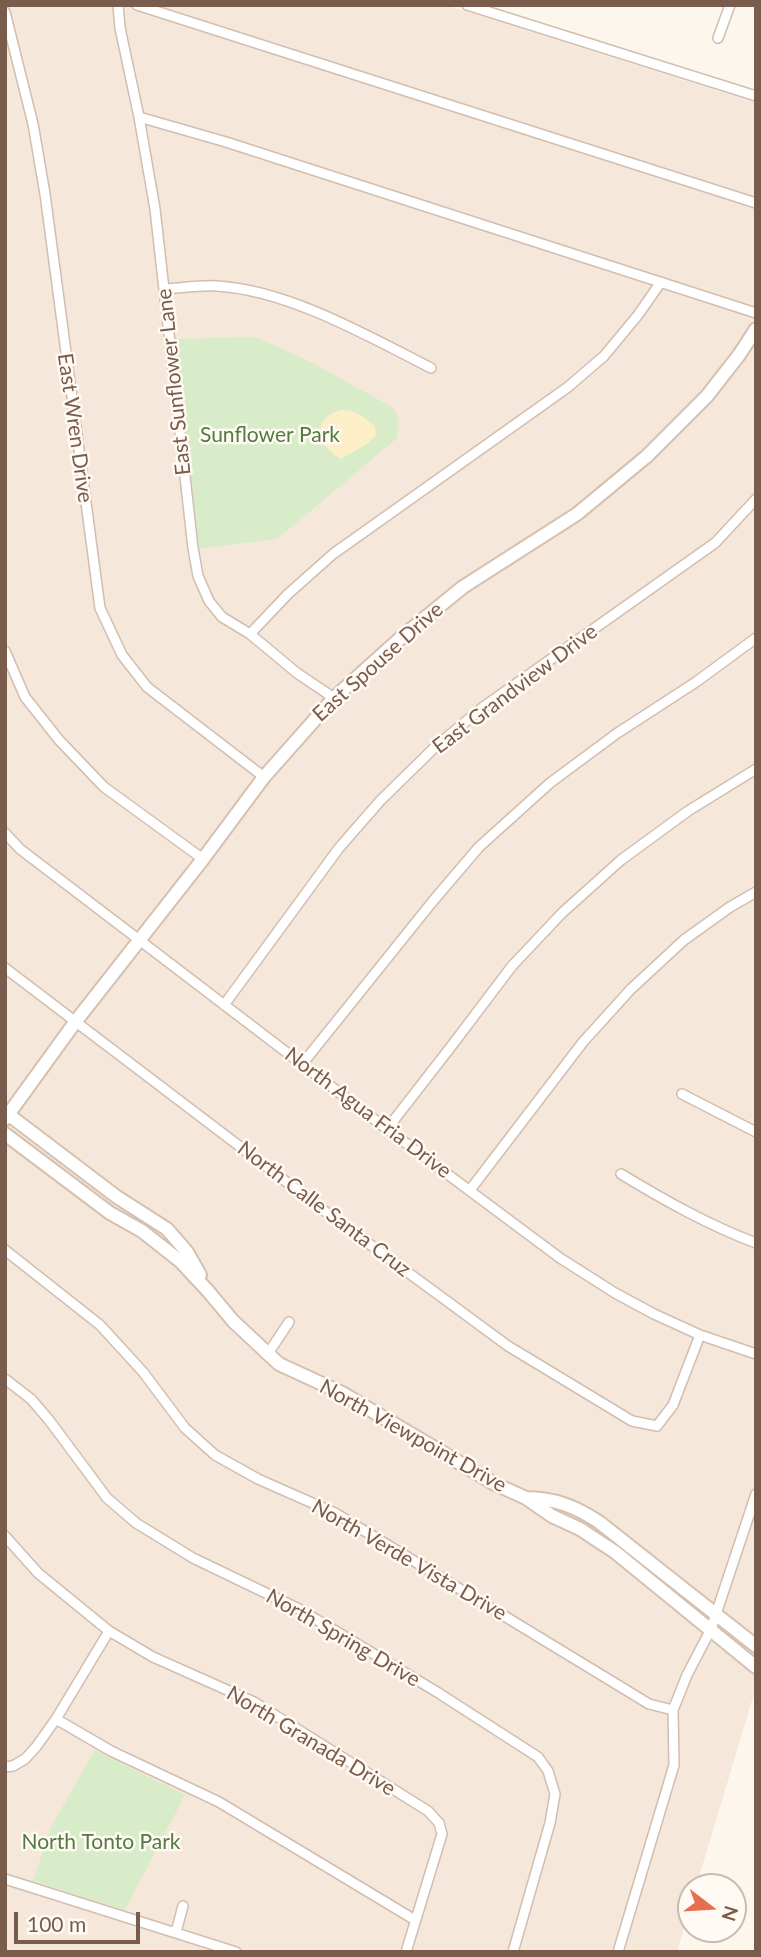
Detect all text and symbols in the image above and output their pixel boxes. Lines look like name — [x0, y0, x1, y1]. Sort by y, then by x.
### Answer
street label: East Sunflower Lane — [152, 287, 196, 477]
street label: East Wren Drive — [52, 352, 98, 504]
park label: Sunflower Park — [200, 422, 340, 448]
street label: East Spouse Drive — [308, 597, 448, 727]
street label: East Grandview Drive — [428, 619, 602, 759]
street label: North Agua Fria Drive — [280, 1042, 456, 1184]
street label: North Calle Santa Cruz — [233, 1136, 415, 1282]
street label: North Viewpoint Drive — [315, 1374, 511, 1498]
street label: North Verde Vista Drive — [307, 1494, 511, 1626]
street label: North Spring Drive — [262, 1584, 424, 1692]
street label: North Granada Drive — [222, 1681, 400, 1801]
park label: North Tonto Park — [22, 1829, 180, 1855]
north arrow — [677, 1873, 747, 1943]
scale bar — [18, 1898, 144, 1942]
text: N — [718, 1903, 744, 1924]
text: 100 m — [27, 1911, 86, 1936]

